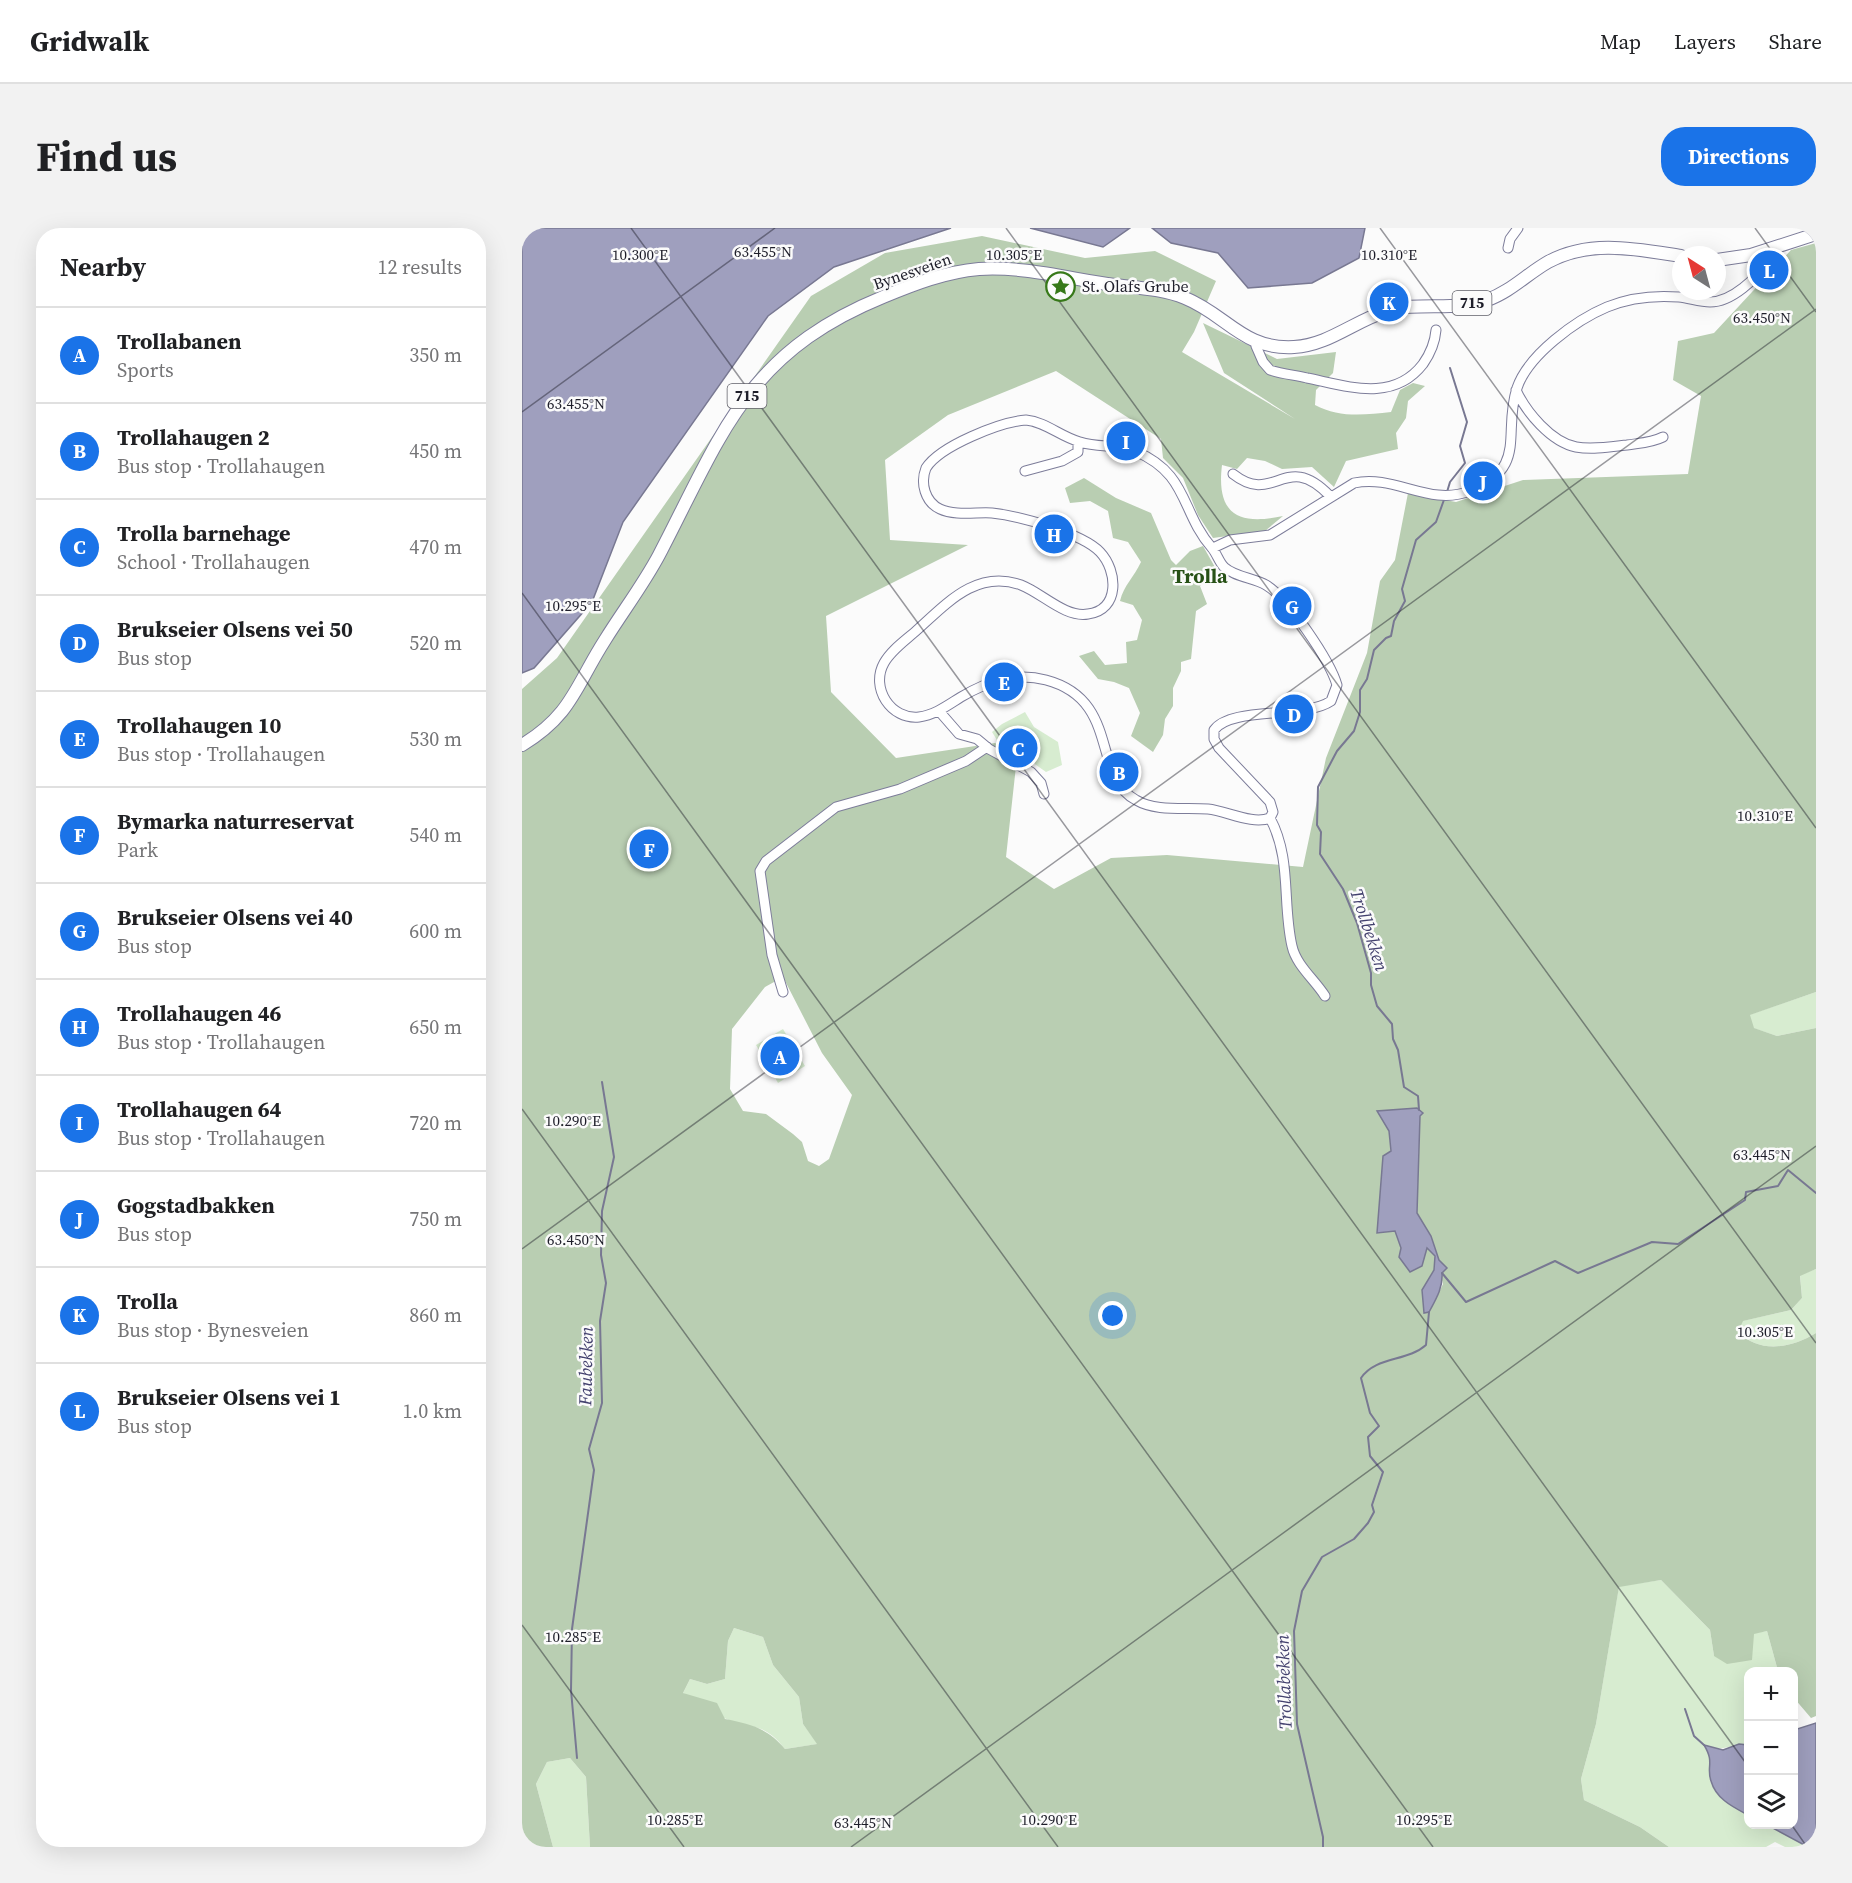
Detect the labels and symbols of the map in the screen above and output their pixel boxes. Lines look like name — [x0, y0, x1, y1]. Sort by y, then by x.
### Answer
text: 63.455°N — [734, 241, 792, 262]
text: 10.300°E — [612, 244, 668, 265]
text: 10.305°E — [986, 244, 1042, 265]
text: 10.310°E — [1361, 244, 1417, 265]
north arrow — [1672, 246, 1726, 300]
street label: Bynesveien — [870, 247, 954, 295]
pin: L — [1750, 248, 1788, 292]
place icon: St. Olafs Grube — [1045, 270, 1077, 302]
place label: St. Olafs Grube — [1082, 275, 1189, 297]
pin: K — [1370, 280, 1408, 325]
road number: 715 — [1452, 291, 1492, 315]
text: 63.450°N — [1733, 307, 1791, 328]
road number: 715 — [728, 384, 766, 408]
text: 63.455°N — [547, 393, 605, 414]
pin: I — [1106, 418, 1146, 464]
pin: J — [1464, 458, 1502, 504]
pin: H — [1034, 512, 1074, 556]
district label: Trolla — [1172, 562, 1228, 590]
pin: G — [1272, 584, 1312, 628]
text: 10.295°E — [545, 595, 601, 616]
pin: E — [984, 660, 1024, 704]
pin: D — [1274, 692, 1314, 736]
pin: C — [998, 726, 1038, 770]
pin: B — [1100, 750, 1138, 794]
text: 10.310°E — [1737, 805, 1793, 826]
pin: F — [630, 826, 668, 872]
water label: Trollbekken — [1344, 885, 1395, 974]
pin: A — [760, 1034, 800, 1078]
text: 10.290°E — [545, 1110, 601, 1131]
text: 63.445°N — [1733, 1144, 1791, 1165]
text: 63.450°N — [547, 1229, 605, 1250]
your location — [1098, 1301, 1127, 1330]
text: 10.305°E — [1737, 1321, 1793, 1342]
water label: Faubekken — [572, 1326, 599, 1407]
text: 10.285°E — [545, 1626, 601, 1647]
water label: Trollabekken — [1269, 1634, 1298, 1730]
text: 10.285°E — [647, 1809, 703, 1830]
text: 10.290°E — [1021, 1809, 1077, 1830]
text: 10.295°E — [1396, 1809, 1452, 1830]
text: 63.445°N — [834, 1812, 892, 1833]

